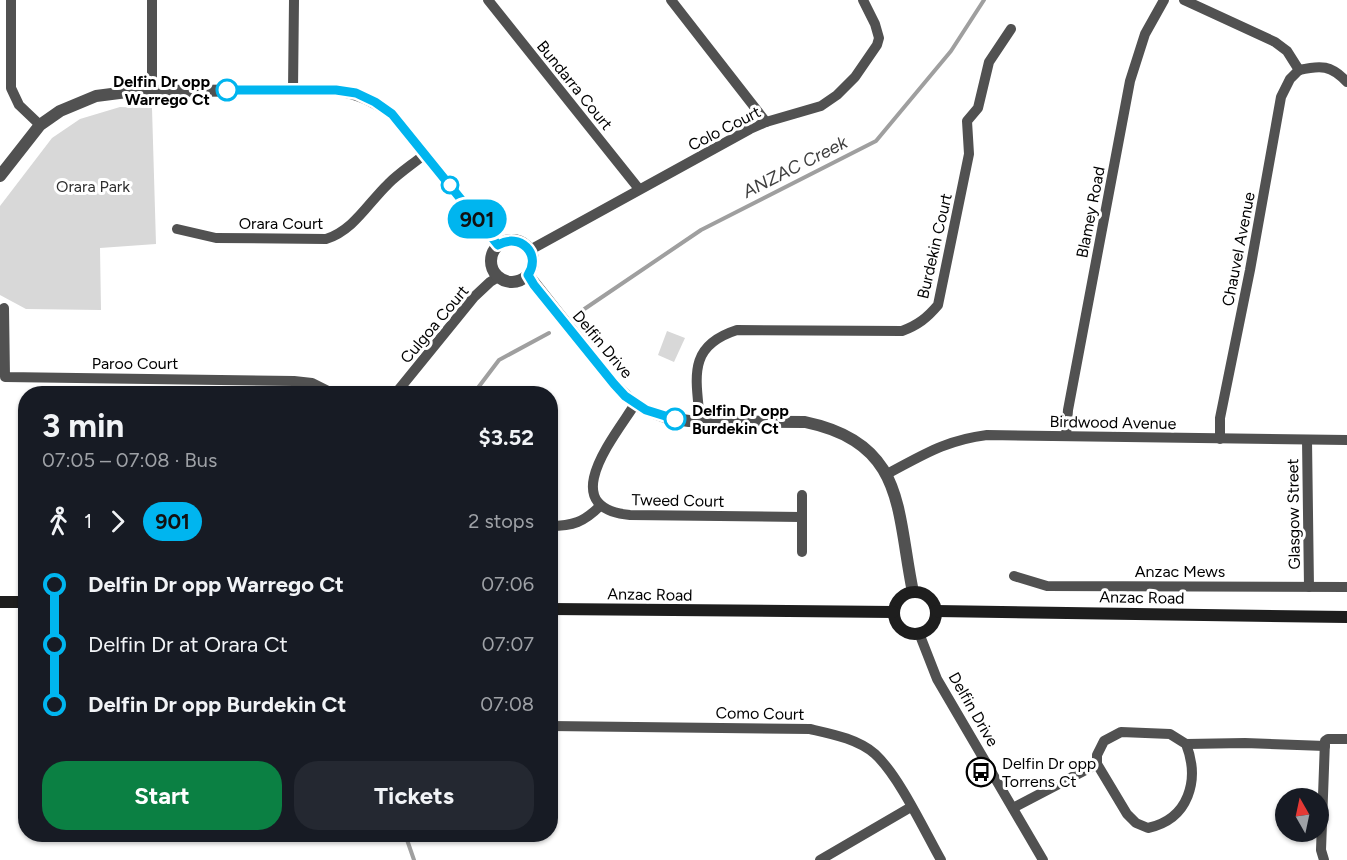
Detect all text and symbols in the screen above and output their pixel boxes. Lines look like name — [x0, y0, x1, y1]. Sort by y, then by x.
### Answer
street label: Bundarra Court — [533, 37, 616, 134]
place label: Delfin Dr opp Warrego Ct — [113, 72, 210, 109]
marker: Delfin Dr opp Warrego Ct — [216, 79, 238, 101]
street label: Colo Court — [685, 102, 764, 155]
water label: ANZAC Creek — [738, 131, 852, 203]
street label: Blamey Road — [1072, 165, 1109, 259]
unlabelled marker — [441, 176, 459, 194]
park label: Orara Park — [56, 177, 130, 196]
street label: Chauvel Avenue — [1218, 190, 1259, 308]
street label: Burdekin Court — [913, 191, 956, 301]
line badge: 901 — [442, 200, 512, 238]
text: 901 — [460, 207, 494, 232]
street label: Orara Court — [239, 214, 323, 233]
street label: Culgoa Court — [396, 281, 473, 367]
street label: Delfin Drive — [569, 307, 637, 382]
street label: Paroo Court — [92, 354, 178, 373]
place label: Delfin Dr opp Burdekin Ct — [692, 401, 789, 438]
text: 3 min — [42, 406, 124, 445]
marker: Delfin Dr opp Burdekin Ct — [664, 408, 686, 430]
street label: Birdwood Avenue — [1050, 412, 1177, 433]
text: $3.52 — [479, 424, 534, 451]
text: 07:05 – 07:08 · Bus — [42, 448, 217, 472]
street label: Glasgow Street — [1283, 458, 1304, 570]
street label: Tweed Court — [631, 490, 725, 511]
icon: walk — [42, 505, 75, 538]
icon: forward — [101, 505, 134, 538]
text: 1 — [84, 509, 92, 533]
text: 901 — [155, 509, 190, 534]
text: 2 stops — [468, 509, 534, 533]
street label: Anzac Mews — [1135, 562, 1225, 581]
text: Delfin Dr opp Warrego Ct — [88, 571, 344, 598]
text: 07:06 — [481, 572, 534, 596]
street label: Anzac Road — [607, 584, 693, 605]
street label: Anzac Road — [1099, 587, 1185, 608]
text: Delfin Dr at Orara Ct — [88, 631, 288, 658]
text: 07:07 — [482, 632, 534, 656]
street label: Delfin Drive — [945, 669, 1003, 750]
text: Delfin Dr opp Burdekin Ct — [88, 691, 346, 718]
text: 07:08 — [480, 692, 534, 716]
street label: Como Court — [715, 703, 805, 724]
place label: Delfin Dr opp Torrens Ct — [1002, 754, 1096, 791]
bus stop icon: Delfin Dr opp Torrens Ct — [965, 756, 997, 788]
button: Start — [42, 761, 282, 830]
button: Tickets — [294, 761, 534, 830]
north arrow — [1275, 788, 1329, 842]
map controls — [1275, 788, 1329, 842]

